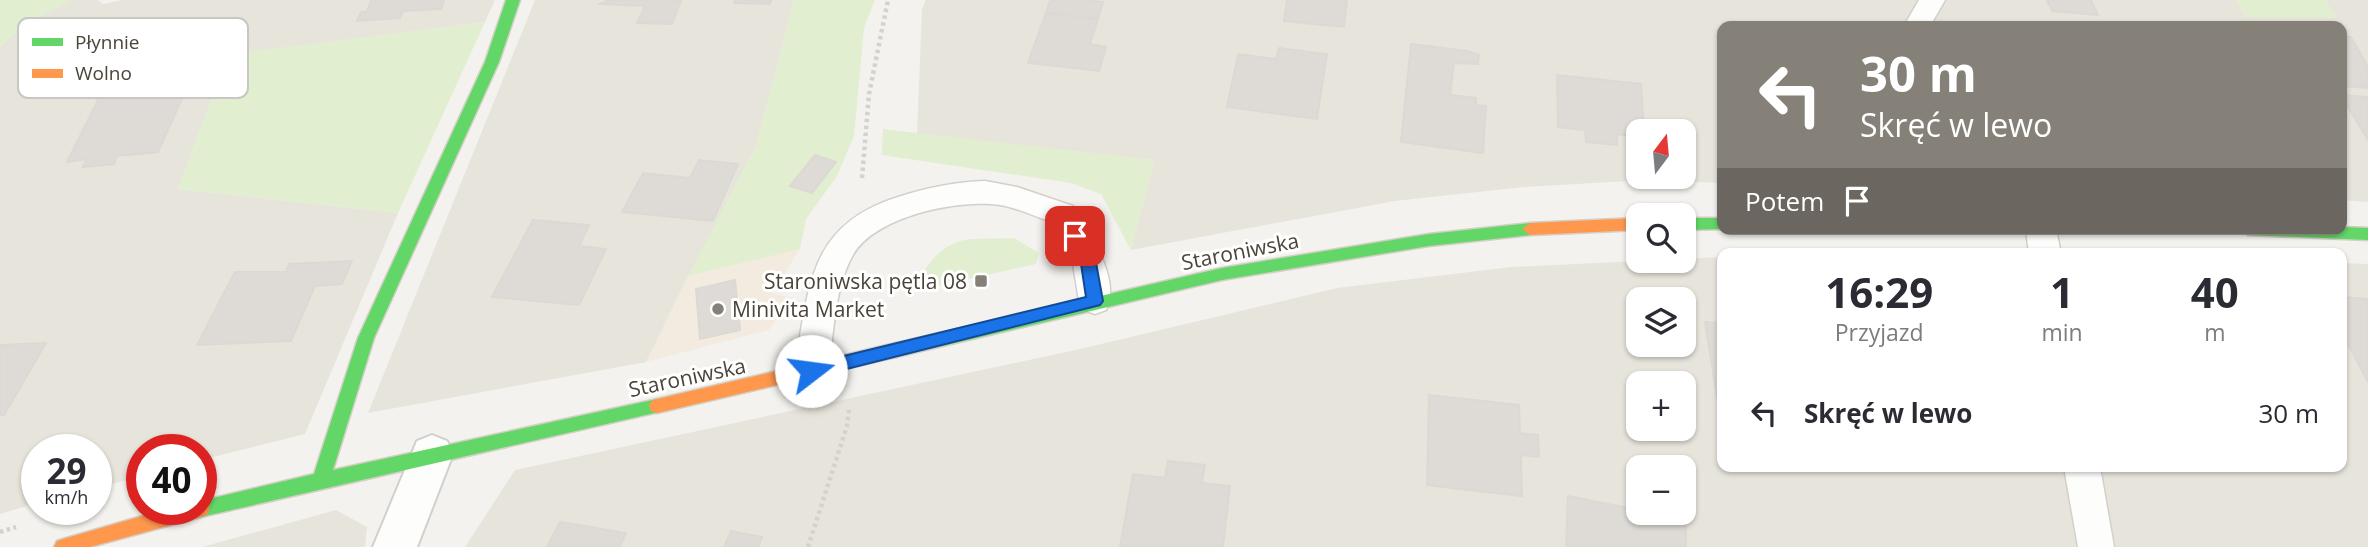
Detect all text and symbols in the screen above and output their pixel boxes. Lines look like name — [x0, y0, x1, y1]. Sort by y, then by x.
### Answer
legend — [18, 18, 248, 98]
text: Płynnie — [75, 29, 140, 55]
text: 30 m — [1860, 40, 1977, 106]
icon: left — [1745, 49, 1836, 140]
text: Wolno — [75, 60, 132, 86]
text: Skręć w lewo — [1860, 103, 2052, 146]
north arrow — [1626, 119, 1696, 189]
map controls — [1626, 119, 1696, 525]
icon: arrive — [1838, 182, 1876, 220]
text: Potem — [1745, 183, 1824, 219]
button: search — [1626, 203, 1696, 273]
pin — [1045, 206, 1105, 266]
icon: arrive — [1056, 217, 1094, 255]
street label: Staroniwska — [1179, 226, 1301, 276]
text: 16:29 — [1825, 263, 1933, 320]
text: 1 — [2050, 263, 2074, 320]
text: 40 — [2191, 263, 2239, 320]
place label: Staroniwska pętla 08 — [764, 267, 967, 295]
marker: Staroniwska pętla 08 — [973, 273, 989, 289]
button: layers — [1626, 287, 1696, 357]
place label: Minivita Market — [732, 295, 884, 323]
marker: Minivita Market — [710, 301, 726, 317]
text: Przyjazd — [1835, 316, 1924, 348]
text: min — [2041, 316, 2083, 348]
text: m — [2204, 316, 2225, 348]
position arrow — [774, 334, 848, 408]
street label: Staroniwska — [626, 351, 748, 403]
button: + — [1626, 371, 1696, 441]
icon: left — [1745, 394, 1783, 432]
text: Skręć w lewo — [1804, 395, 1972, 431]
text: 30 m — [2258, 395, 2319, 431]
speed limit sign: 40 — [126, 434, 217, 525]
text: 29 — [46, 447, 87, 494]
button: − — [1626, 455, 1696, 525]
text: km/h — [45, 485, 88, 509]

